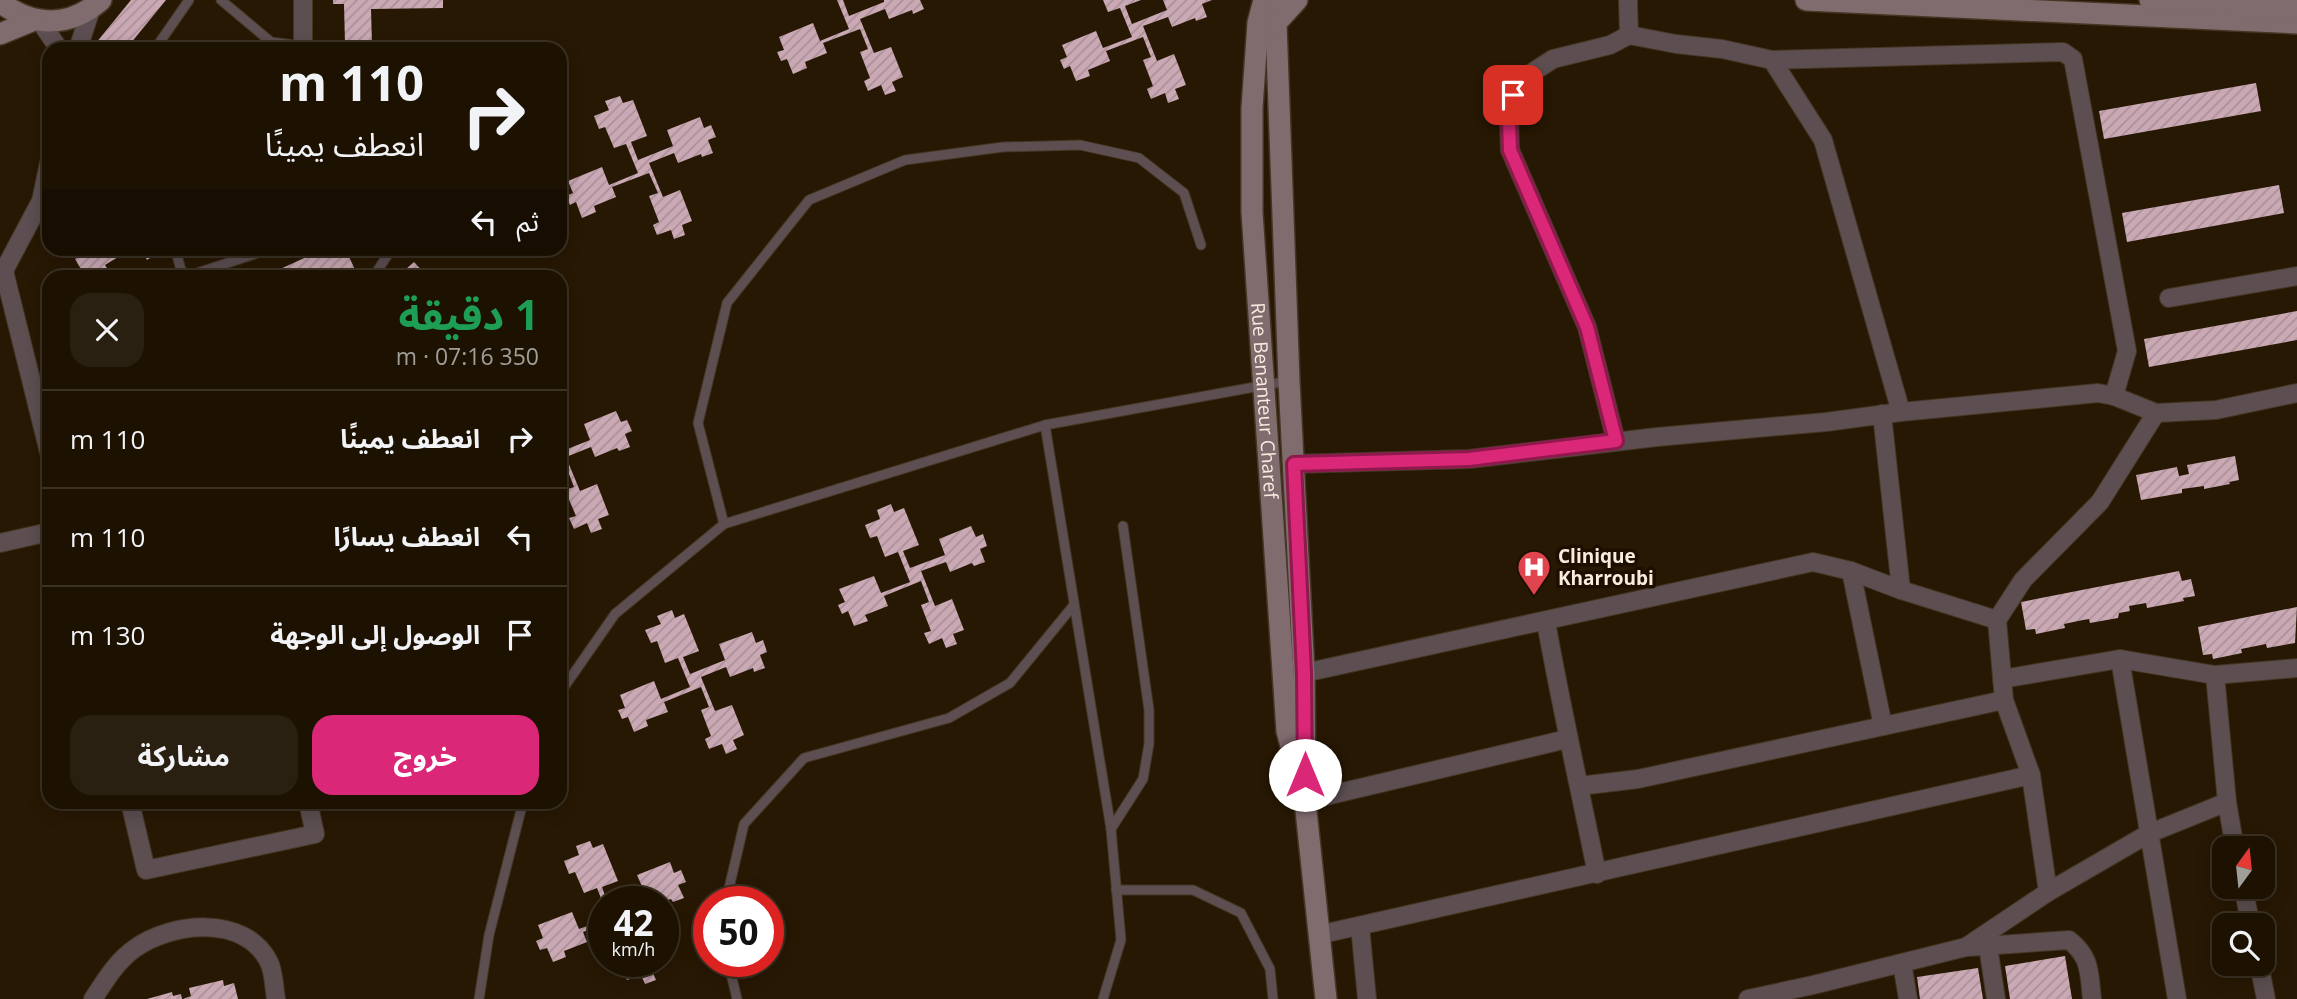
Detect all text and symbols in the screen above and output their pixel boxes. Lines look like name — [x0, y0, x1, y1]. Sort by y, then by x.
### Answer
text: 110 m — [279, 49, 424, 115]
pin — [1483, 65, 1543, 125]
icon: right — [448, 70, 539, 161]
icon: arrive — [1494, 76, 1532, 114]
text: انعطف يمينًا — [265, 122, 424, 165]
icon: left — [465, 203, 503, 241]
text: ثم — [517, 203, 539, 239]
text: 1 دقيقة — [398, 285, 539, 342]
button: close — [70, 293, 144, 367]
street label: Rue Benanteur Charef — [1245, 302, 1284, 501]
text: 350 m · 07:16 — [396, 340, 539, 372]
text: انعطف يمينًا — [340, 420, 480, 456]
icon: right — [501, 420, 539, 458]
text: 110 m — [70, 421, 145, 457]
text: انعطف يسارًا — [334, 518, 480, 554]
icon: left — [501, 518, 539, 556]
text: 110 m — [70, 519, 145, 555]
place label: Clinique Kharroubi — [1558, 543, 1654, 591]
hospital icon: Clinique Kharroubi — [1515, 548, 1553, 597]
text: الوصول إلى الوجهة — [270, 616, 480, 652]
icon: arrive — [501, 616, 539, 654]
text: 130 m — [70, 617, 145, 653]
button: مشاركة — [70, 715, 298, 795]
button: خروج — [312, 715, 539, 795]
position arrow — [1268, 738, 1342, 812]
north arrow — [2212, 836, 2275, 900]
map controls — [2212, 836, 2275, 976]
speed limit sign: 50 — [693, 886, 784, 977]
text: 42 — [613, 899, 654, 946]
button: search — [2212, 913, 2275, 976]
text: km/h — [612, 937, 655, 961]

